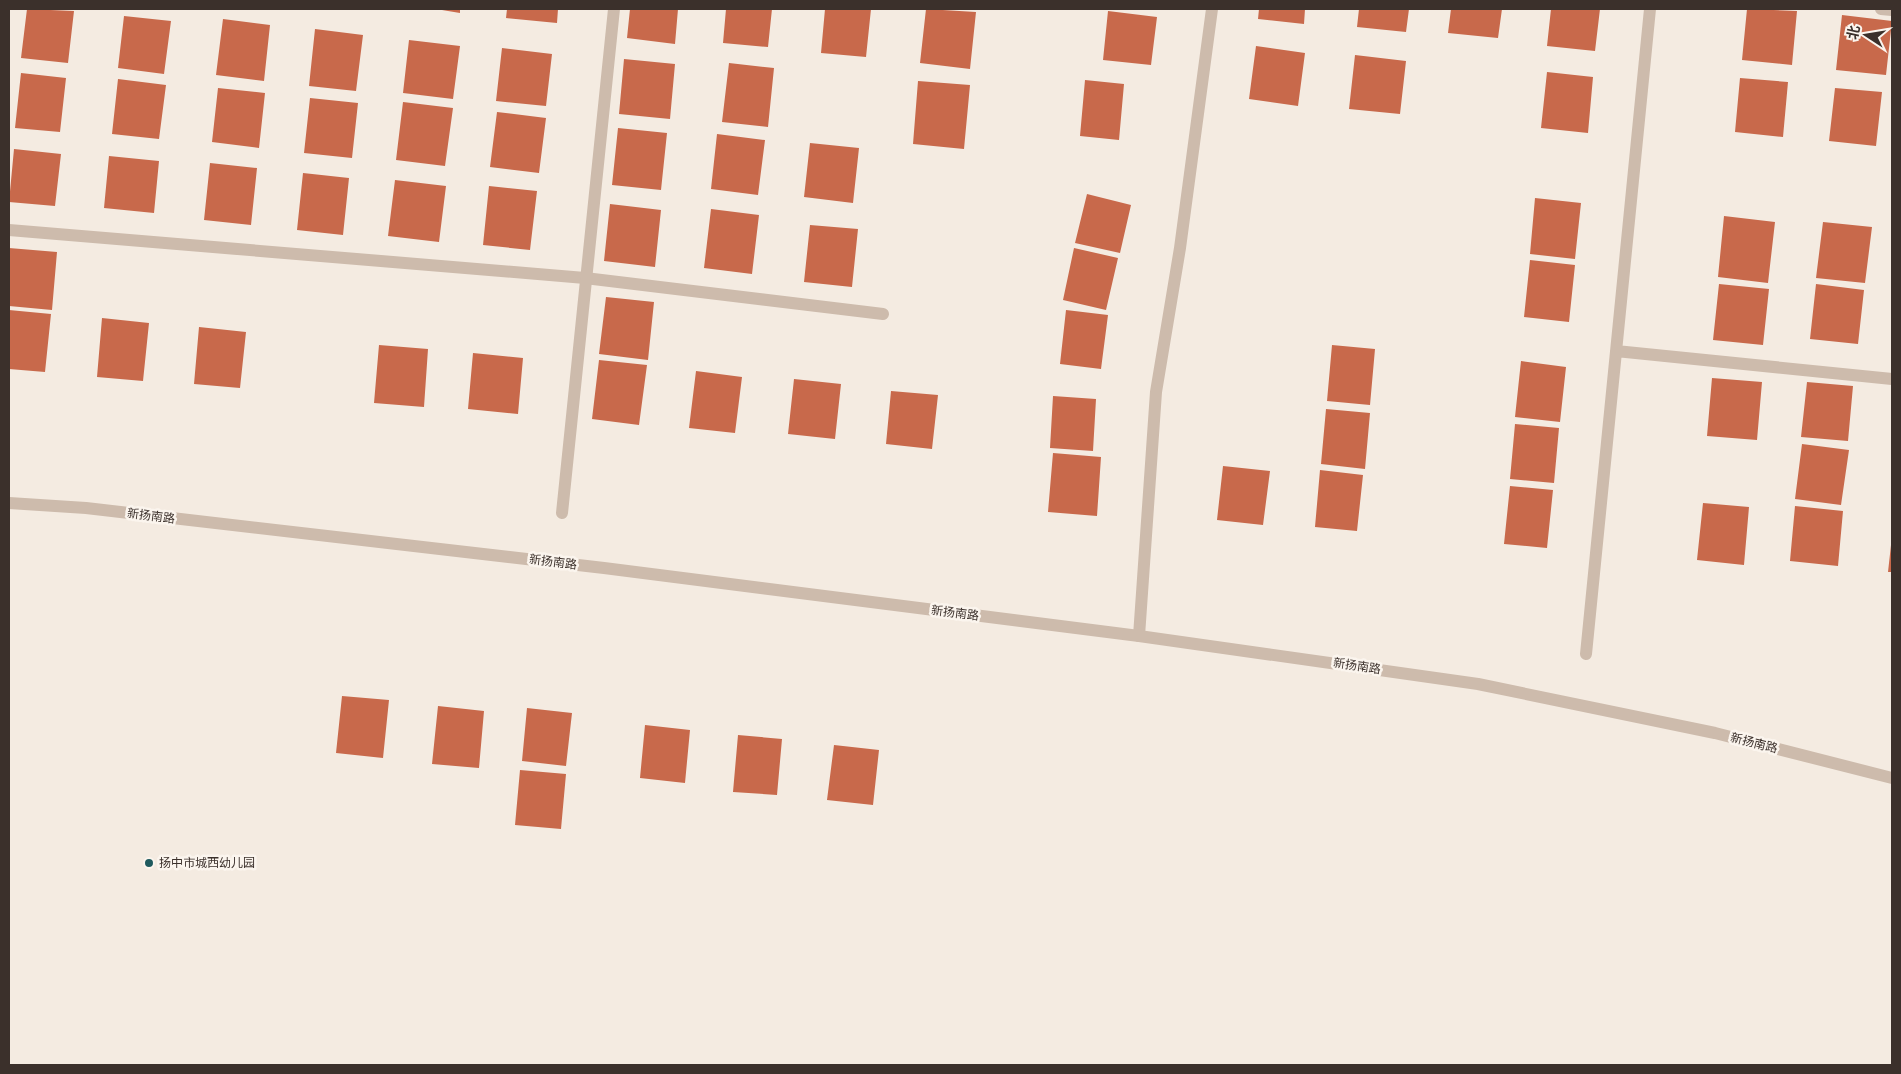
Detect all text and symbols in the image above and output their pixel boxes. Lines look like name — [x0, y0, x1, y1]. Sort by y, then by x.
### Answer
north arrow — [1841, 10, 1891, 60]
text: 北 — [1844, 24, 1863, 41]
street label: 新扬南路 — [126, 506, 176, 526]
street label: 新扬南路 — [528, 552, 578, 572]
street label: 新扬南路 — [930, 603, 980, 623]
street label: 新扬南路 — [1332, 656, 1382, 676]
street label: 新扬南路 — [1729, 730, 1779, 756]
place label: 扬中市城西幼儿园 — [159, 856, 255, 870]
marker: 扬中市城西幼儿园 — [143, 857, 155, 869]

